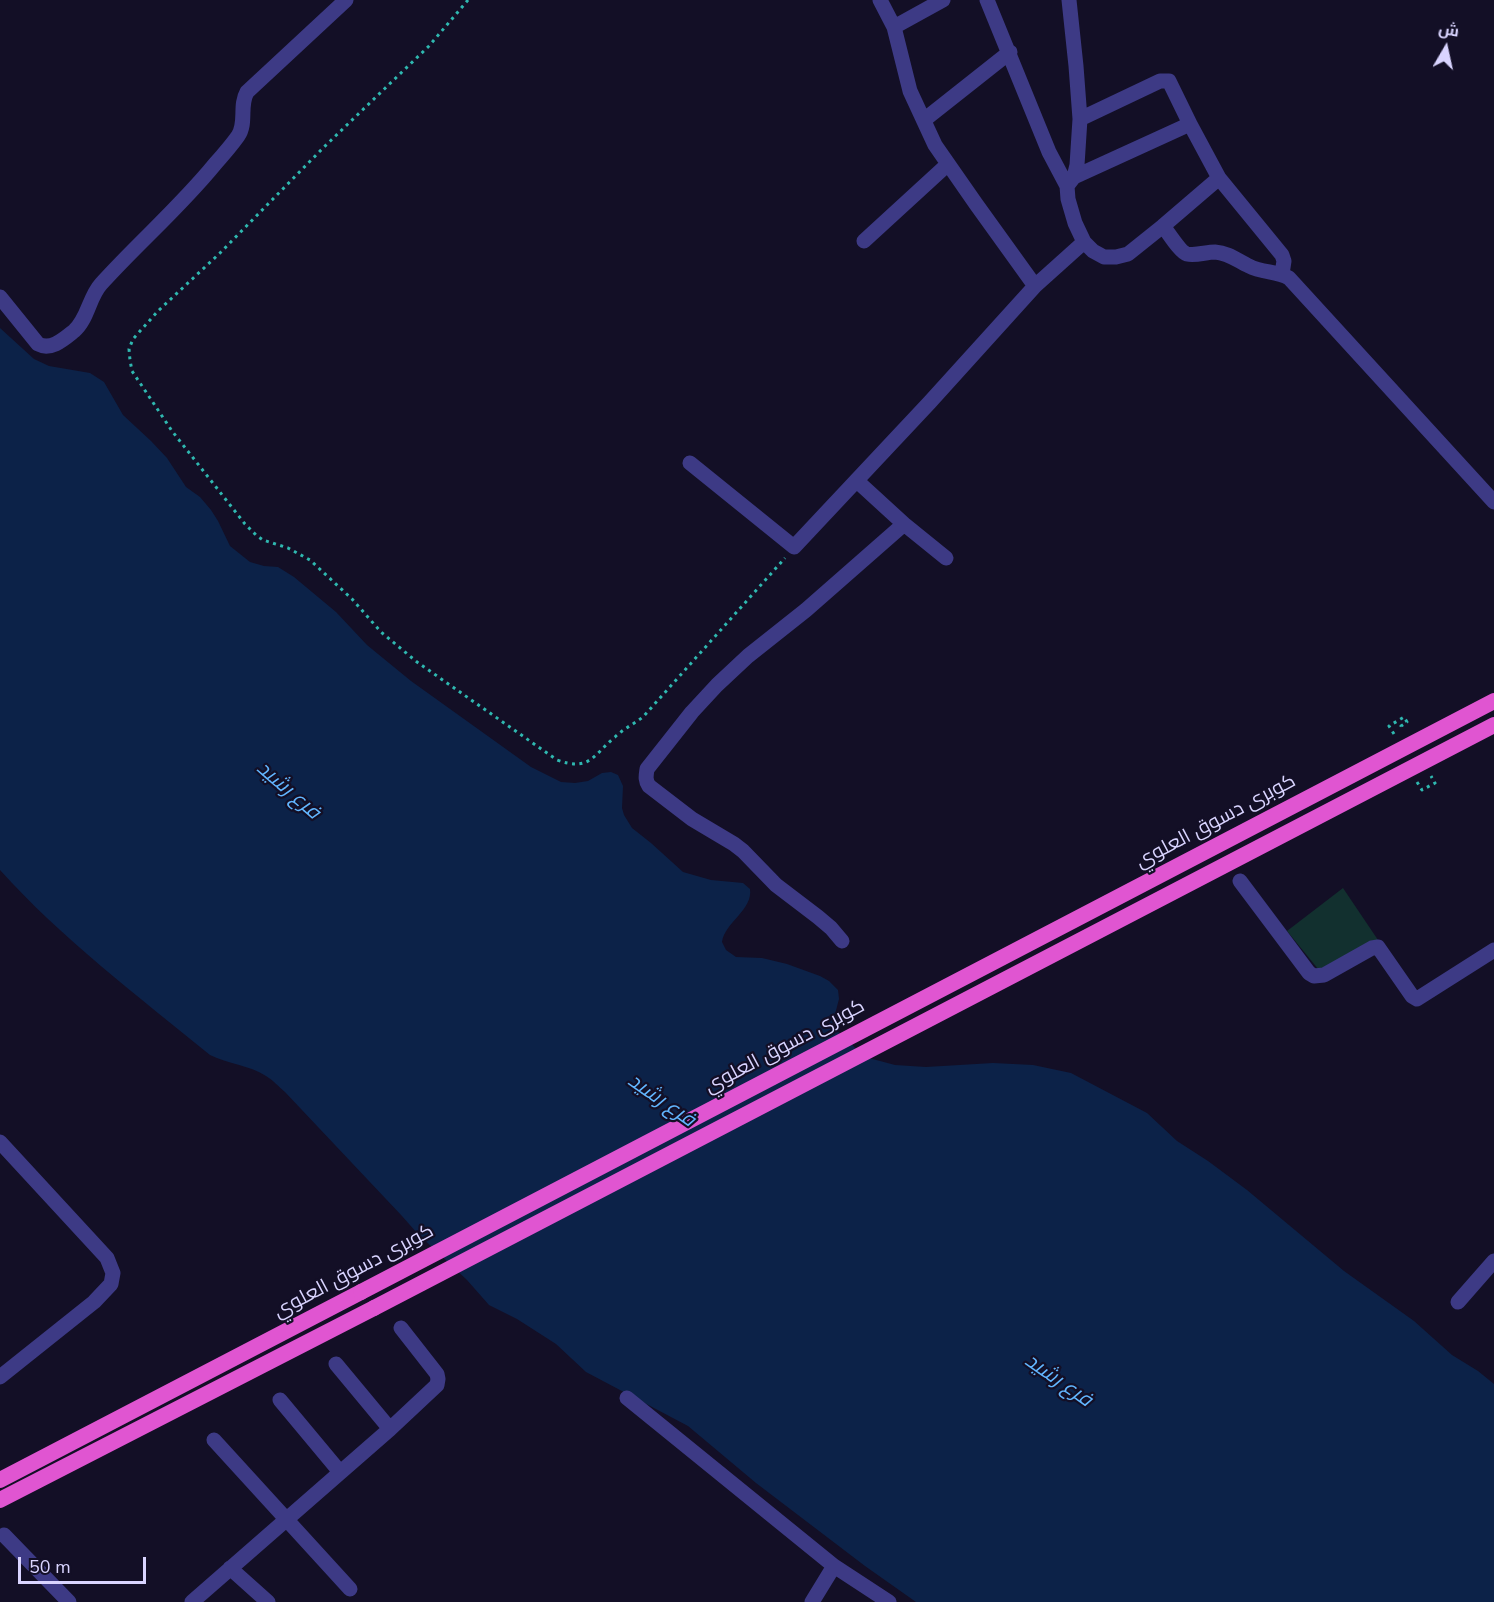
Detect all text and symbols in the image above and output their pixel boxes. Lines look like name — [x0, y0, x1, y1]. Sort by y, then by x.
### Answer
north arrow — [1416, 18, 1476, 78]
text: ش — [1437, 18, 1461, 43]
water label: فرع رشيد — [251, 756, 325, 826]
street label: كوبرى دسوق العلوي — [1132, 770, 1300, 874]
street label: كوبرى دسوق العلوي — [701, 995, 869, 1099]
water label: فرع رشيد — [623, 1069, 699, 1133]
street label: كوبرى دسوق العلوي — [270, 1220, 438, 1324]
water label: فرع رشيد — [1020, 1349, 1096, 1413]
scale bar — [21, 1545, 148, 1583]
text: 50 m — [29, 1555, 71, 1579]

